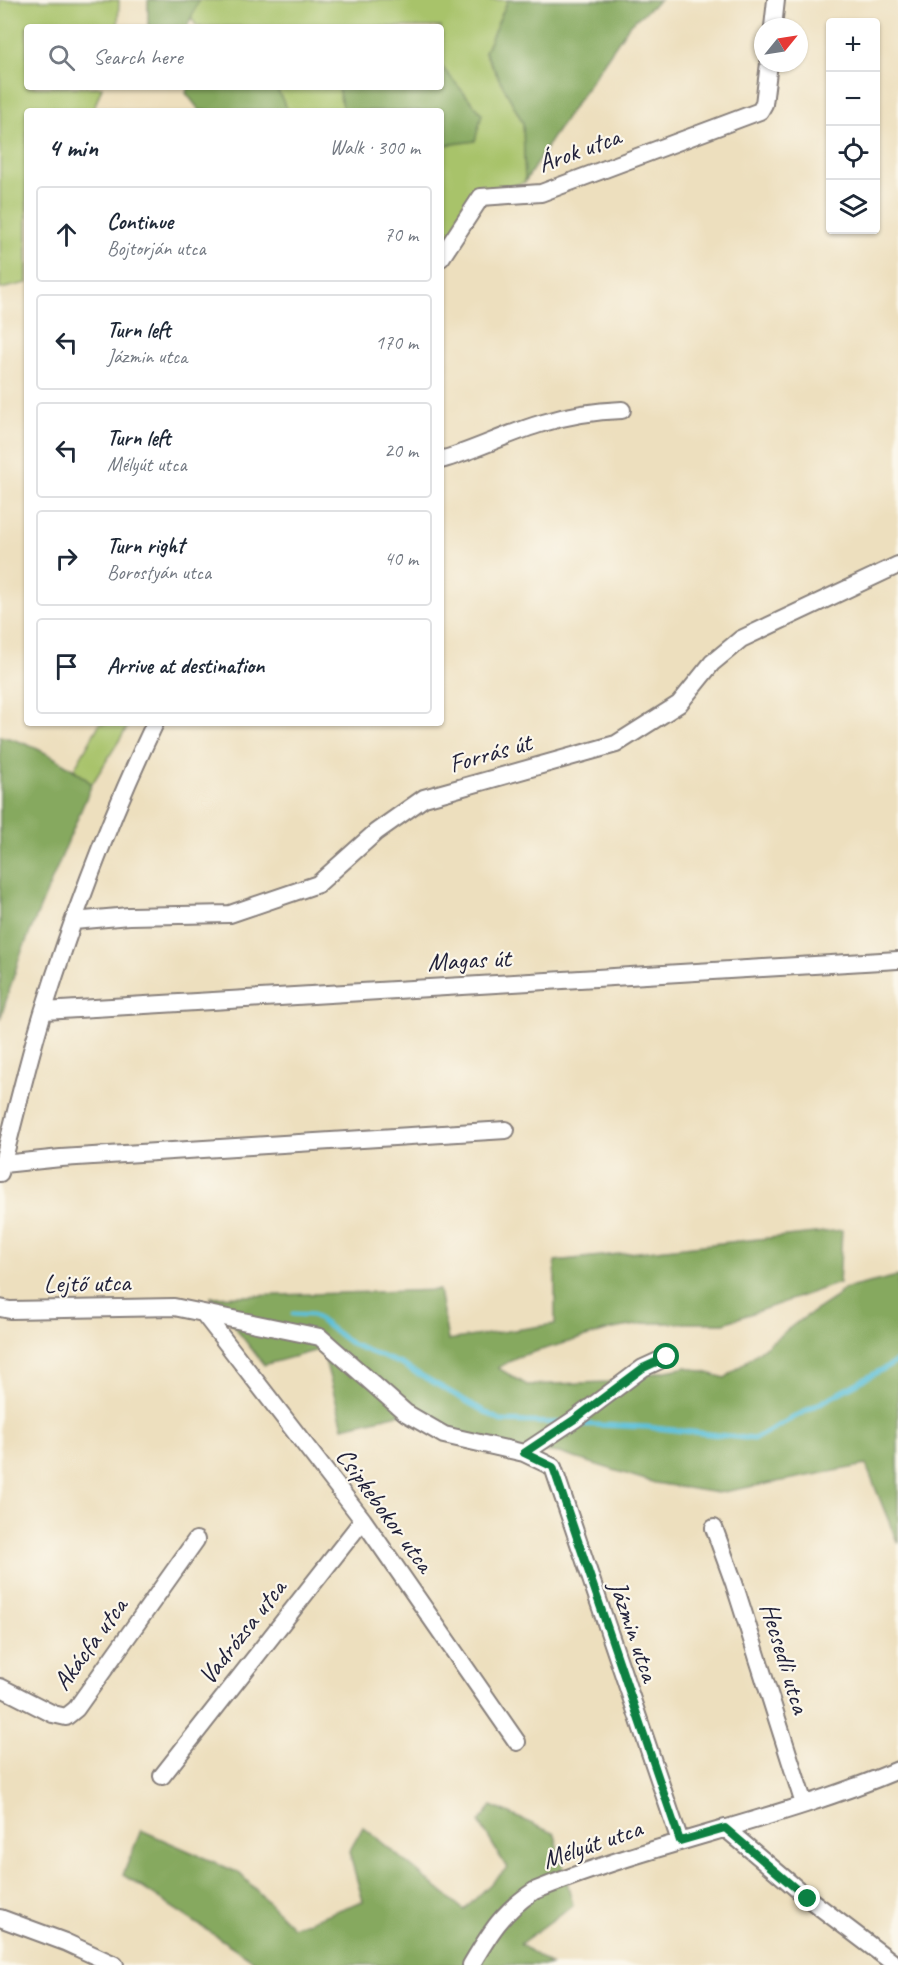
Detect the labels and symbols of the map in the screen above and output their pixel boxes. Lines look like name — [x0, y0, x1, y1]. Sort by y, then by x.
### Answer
north arrow — [754, 18, 808, 72]
street label: Árok utca — [533, 119, 627, 180]
street label: Forrás út — [445, 725, 537, 780]
street label: Magas út — [427, 941, 514, 979]
street label: Lejtő utca — [43, 1266, 132, 1300]
route start — [653, 1343, 679, 1369]
street label: Csipkebokor utca — [329, 1441, 443, 1581]
street label: Vadrózsa utca — [191, 1571, 295, 1691]
street label: Jázmin utca — [601, 1574, 667, 1688]
street label: Akácfa utca — [45, 1589, 136, 1697]
street label: Hecsedli utca — [753, 1599, 818, 1719]
street label: Mélyút utca — [538, 1811, 648, 1876]
route end — [794, 1885, 820, 1911]

